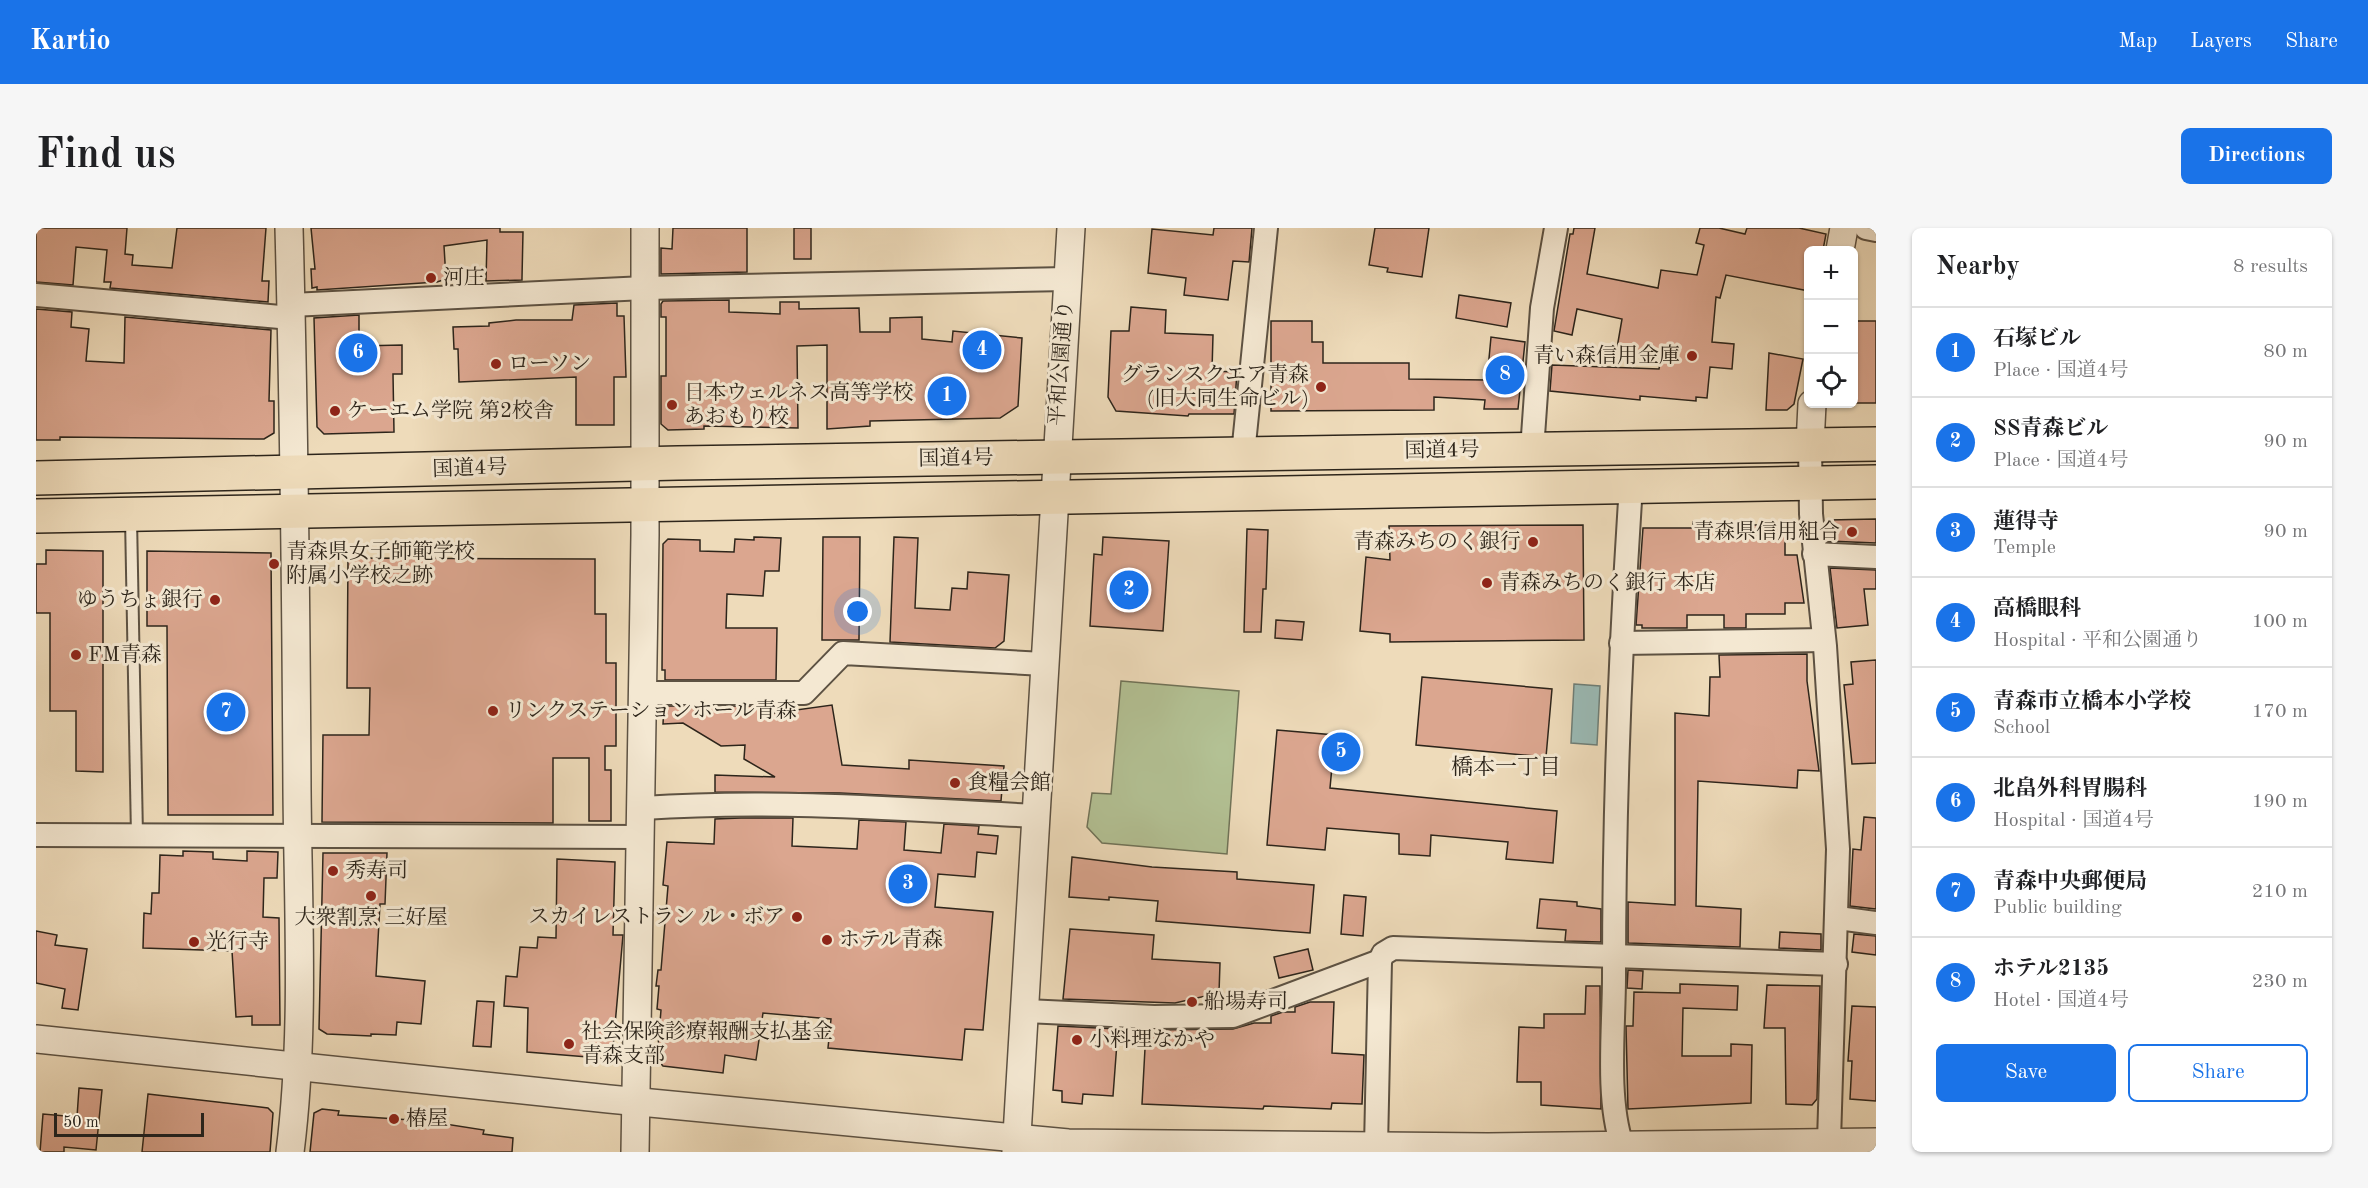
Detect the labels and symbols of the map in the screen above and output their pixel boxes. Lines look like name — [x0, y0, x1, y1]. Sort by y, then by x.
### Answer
place label: 河庄 — [443, 266, 485, 289]
marker: 河庄 — [424, 271, 438, 285]
street label: 平和公園通り — [1045, 299, 1077, 427]
pin: 4 — [962, 328, 1002, 372]
pin: 6 — [338, 330, 378, 376]
place label: 青い森信用金庫 — [1533, 344, 1680, 367]
marker: 青い森信用金庫 — [1685, 349, 1699, 363]
pin: 8 — [1486, 352, 1524, 398]
place label: ローソン — [508, 354, 591, 375]
marker: ローソン — [489, 357, 503, 371]
place label: グランスクエア青森 (旧大同生命ビル) — [1121, 363, 1309, 410]
pin: 1 — [928, 374, 966, 418]
marker: グランスクエア青森 (旧大同生命ビル) — [1314, 380, 1328, 394]
place label: 日本ウェルネス高等学校 あおもり校 — [684, 381, 914, 428]
marker: 日本ウェルネス高等学校 あおもり校 — [665, 398, 679, 412]
place label: ケーエム学院 第2校舎 — [347, 399, 554, 422]
marker: ケーエム学院 第2校舎 — [328, 404, 342, 418]
street label: 国道4号 — [1404, 438, 1480, 462]
street label: 国道4号 — [918, 446, 994, 470]
street label: 国道4号 — [432, 455, 508, 481]
place label: 青森県信用組合 — [1693, 520, 1840, 543]
marker: 青森県信用組合 — [1845, 525, 1859, 539]
place label: 青森みちのく銀行 — [1353, 530, 1521, 553]
marker: 青森みちのく銀行 — [1526, 535, 1540, 549]
place label: 青森県女子師範学校 附属小学校之跡 — [286, 540, 475, 587]
marker: 青森県女子師範学校 附属小学校之跡 — [267, 557, 281, 571]
pin: 2 — [1110, 568, 1148, 613]
place label: 青森みちのく銀行 本店 — [1499, 571, 1715, 594]
marker: 青森みちのく銀行 本店 — [1480, 576, 1494, 590]
place label: ゆうちょ銀行 — [77, 588, 203, 611]
marker: ゆうちょ銀行 — [208, 593, 222, 607]
your location — [843, 597, 872, 626]
place label: FM青森 — [88, 643, 162, 666]
marker: FM青森 — [69, 648, 83, 662]
pin: 7 — [206, 690, 246, 734]
place label: リンクステーションホール青森 — [505, 699, 797, 722]
marker: リンクステーションホール青森 — [486, 704, 500, 718]
pin: 5 — [1322, 730, 1360, 774]
district label: 橋本一丁目 — [1451, 755, 1561, 779]
place label: 食糧会館 — [967, 771, 1051, 794]
marker: 食糧会館 — [948, 776, 962, 790]
place label: 秀寿司 — [345, 859, 408, 882]
pin: 3 — [888, 862, 928, 906]
marker: 秀寿司 — [326, 864, 340, 878]
marker: 大衆割烹 三好屋 — [364, 889, 378, 903]
place label: 大衆割烹 三好屋 — [295, 906, 447, 929]
place label: スカイレストラン ル・ボア — [528, 906, 785, 928]
marker: スカイレストラン ル・ボア — [790, 910, 804, 924]
place label: ホテル青森 — [839, 928, 943, 951]
place label: 光行寺 — [206, 930, 269, 953]
marker: ホテル青森 — [820, 933, 834, 947]
marker: 光行寺 — [187, 935, 201, 949]
place label: 船場寿司 — [1204, 990, 1288, 1013]
marker: 船場寿司 — [1185, 995, 1199, 1009]
place label: 社会保険診療報酬支払基金 青森支部 — [581, 1020, 833, 1067]
place label: 小料理なかや — [1089, 1028, 1215, 1051]
marker: 小料理なかや — [1070, 1033, 1084, 1047]
marker: 社会保険診療報酬支払基金 青森支部 — [562, 1037, 576, 1051]
place label: 椿屋 — [406, 1107, 448, 1130]
scale bar — [54, 1110, 204, 1138]
marker: 椿屋 — [387, 1112, 401, 1126]

